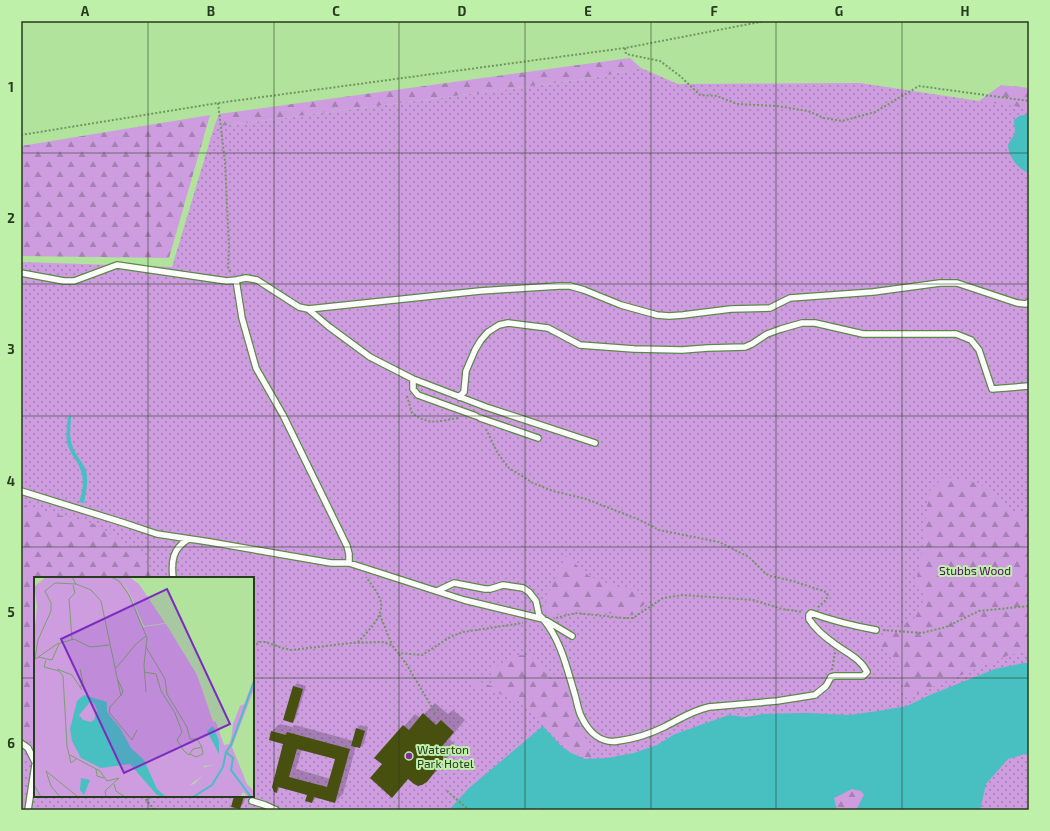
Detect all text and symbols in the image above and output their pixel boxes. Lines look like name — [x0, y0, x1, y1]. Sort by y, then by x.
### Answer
text: A — [81, 3, 90, 19]
text: B — [207, 3, 215, 19]
text: C — [332, 3, 340, 19]
text: D — [458, 3, 467, 19]
text: E — [584, 3, 592, 19]
text: F — [710, 3, 718, 19]
text: G — [835, 3, 843, 19]
text: H — [961, 3, 970, 19]
text: 1 — [8, 79, 14, 95]
text: 2 — [7, 210, 15, 226]
text: 3 — [7, 341, 15, 357]
text: 4 — [7, 473, 15, 489]
park label: Stubbs Wood — [939, 563, 1011, 577]
inset map — [34, 577, 254, 797]
text: 5 — [7, 604, 15, 620]
text: 6 — [7, 735, 15, 751]
place label: Waterton Park Hotel — [417, 742, 474, 770]
marker: Waterton Park Hotel — [404, 751, 414, 761]

